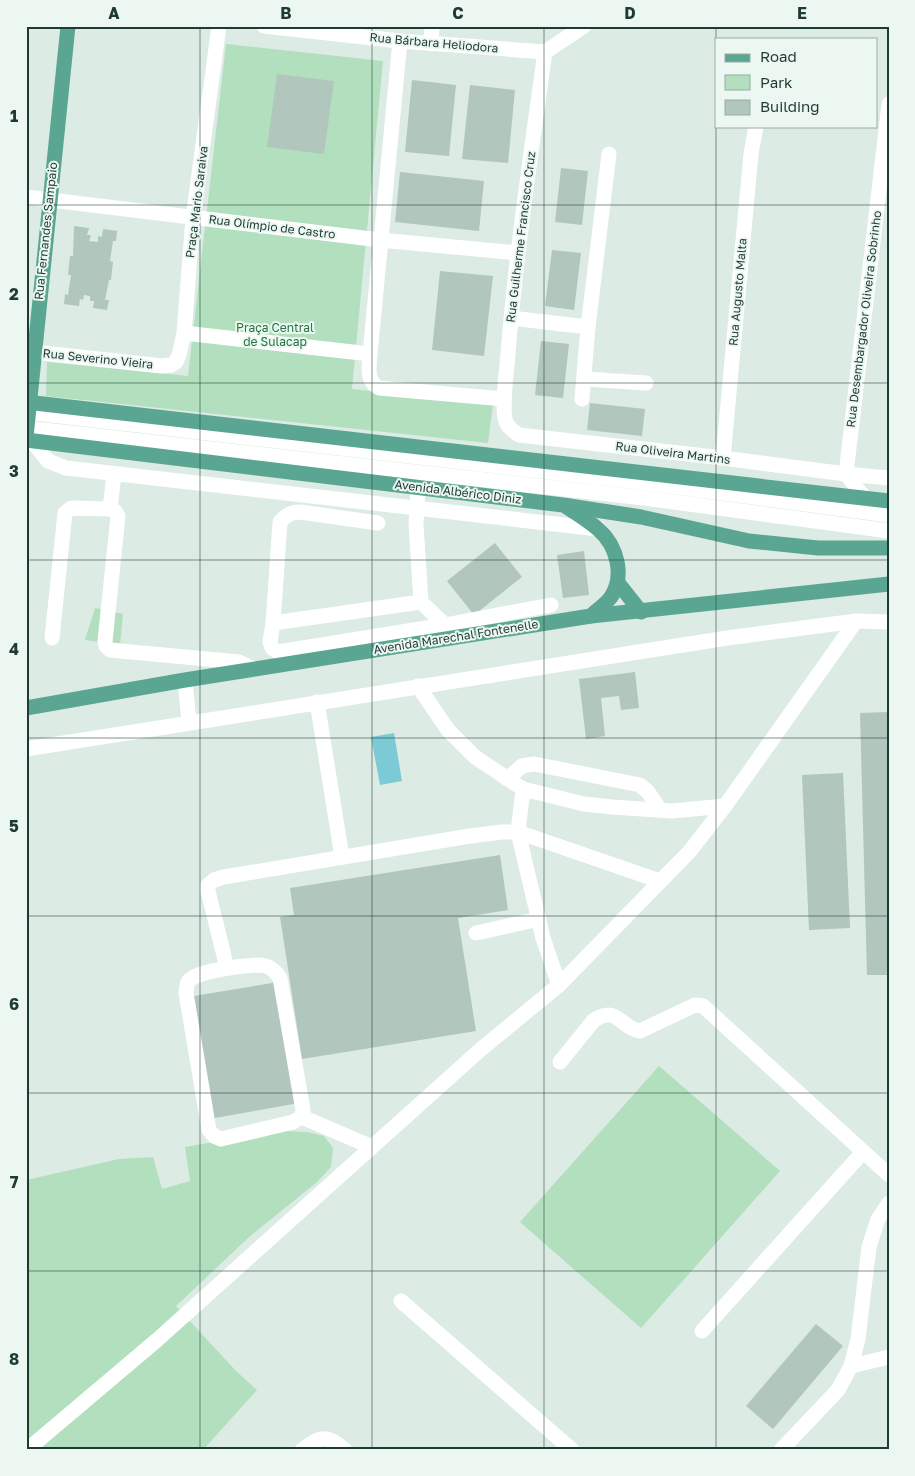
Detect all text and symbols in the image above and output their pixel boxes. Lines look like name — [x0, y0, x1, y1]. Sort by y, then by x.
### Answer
text: A — [108, 3, 120, 23]
text: B — [280, 3, 292, 23]
text: C — [452, 3, 464, 23]
text: D — [624, 3, 636, 23]
text: E — [797, 3, 807, 23]
street label: Rua Bárbara Heliodora — [369, 29, 499, 56]
legend — [715, 38, 878, 128]
text: Road — [760, 47, 797, 65]
text: Park — [760, 73, 793, 91]
text: Building — [760, 97, 820, 115]
text: 1 — [10, 106, 18, 126]
street label: Praça Mario Saraiva — [182, 145, 211, 259]
street label: Rua Guilherme Francisco Cruz — [503, 151, 538, 323]
street label: Rua Fernandes Sampaio — [31, 161, 60, 301]
street label: Rua Desembargador Oliveira Sobrinho — [843, 210, 884, 428]
street label: Rua Olímpio de Castro — [208, 211, 336, 242]
street label: Rua Augusto Malta — [725, 237, 750, 347]
text: 2 — [9, 284, 19, 304]
park label: Praça Central de Sulacap — [236, 320, 314, 349]
street label: Rua Severino Vieira — [42, 345, 154, 372]
street label: Rua Oliveira Martins — [615, 438, 731, 467]
text: 3 — [9, 461, 19, 481]
street label: Avenida Albérico Diniz — [394, 476, 522, 507]
street label: Avenida Marechal Fontenelle — [372, 616, 539, 657]
text: 4 — [9, 639, 19, 659]
text: 5 — [9, 816, 19, 836]
text: 6 — [9, 994, 19, 1014]
text: 7 — [10, 1172, 19, 1192]
text: 8 — [9, 1349, 19, 1369]

